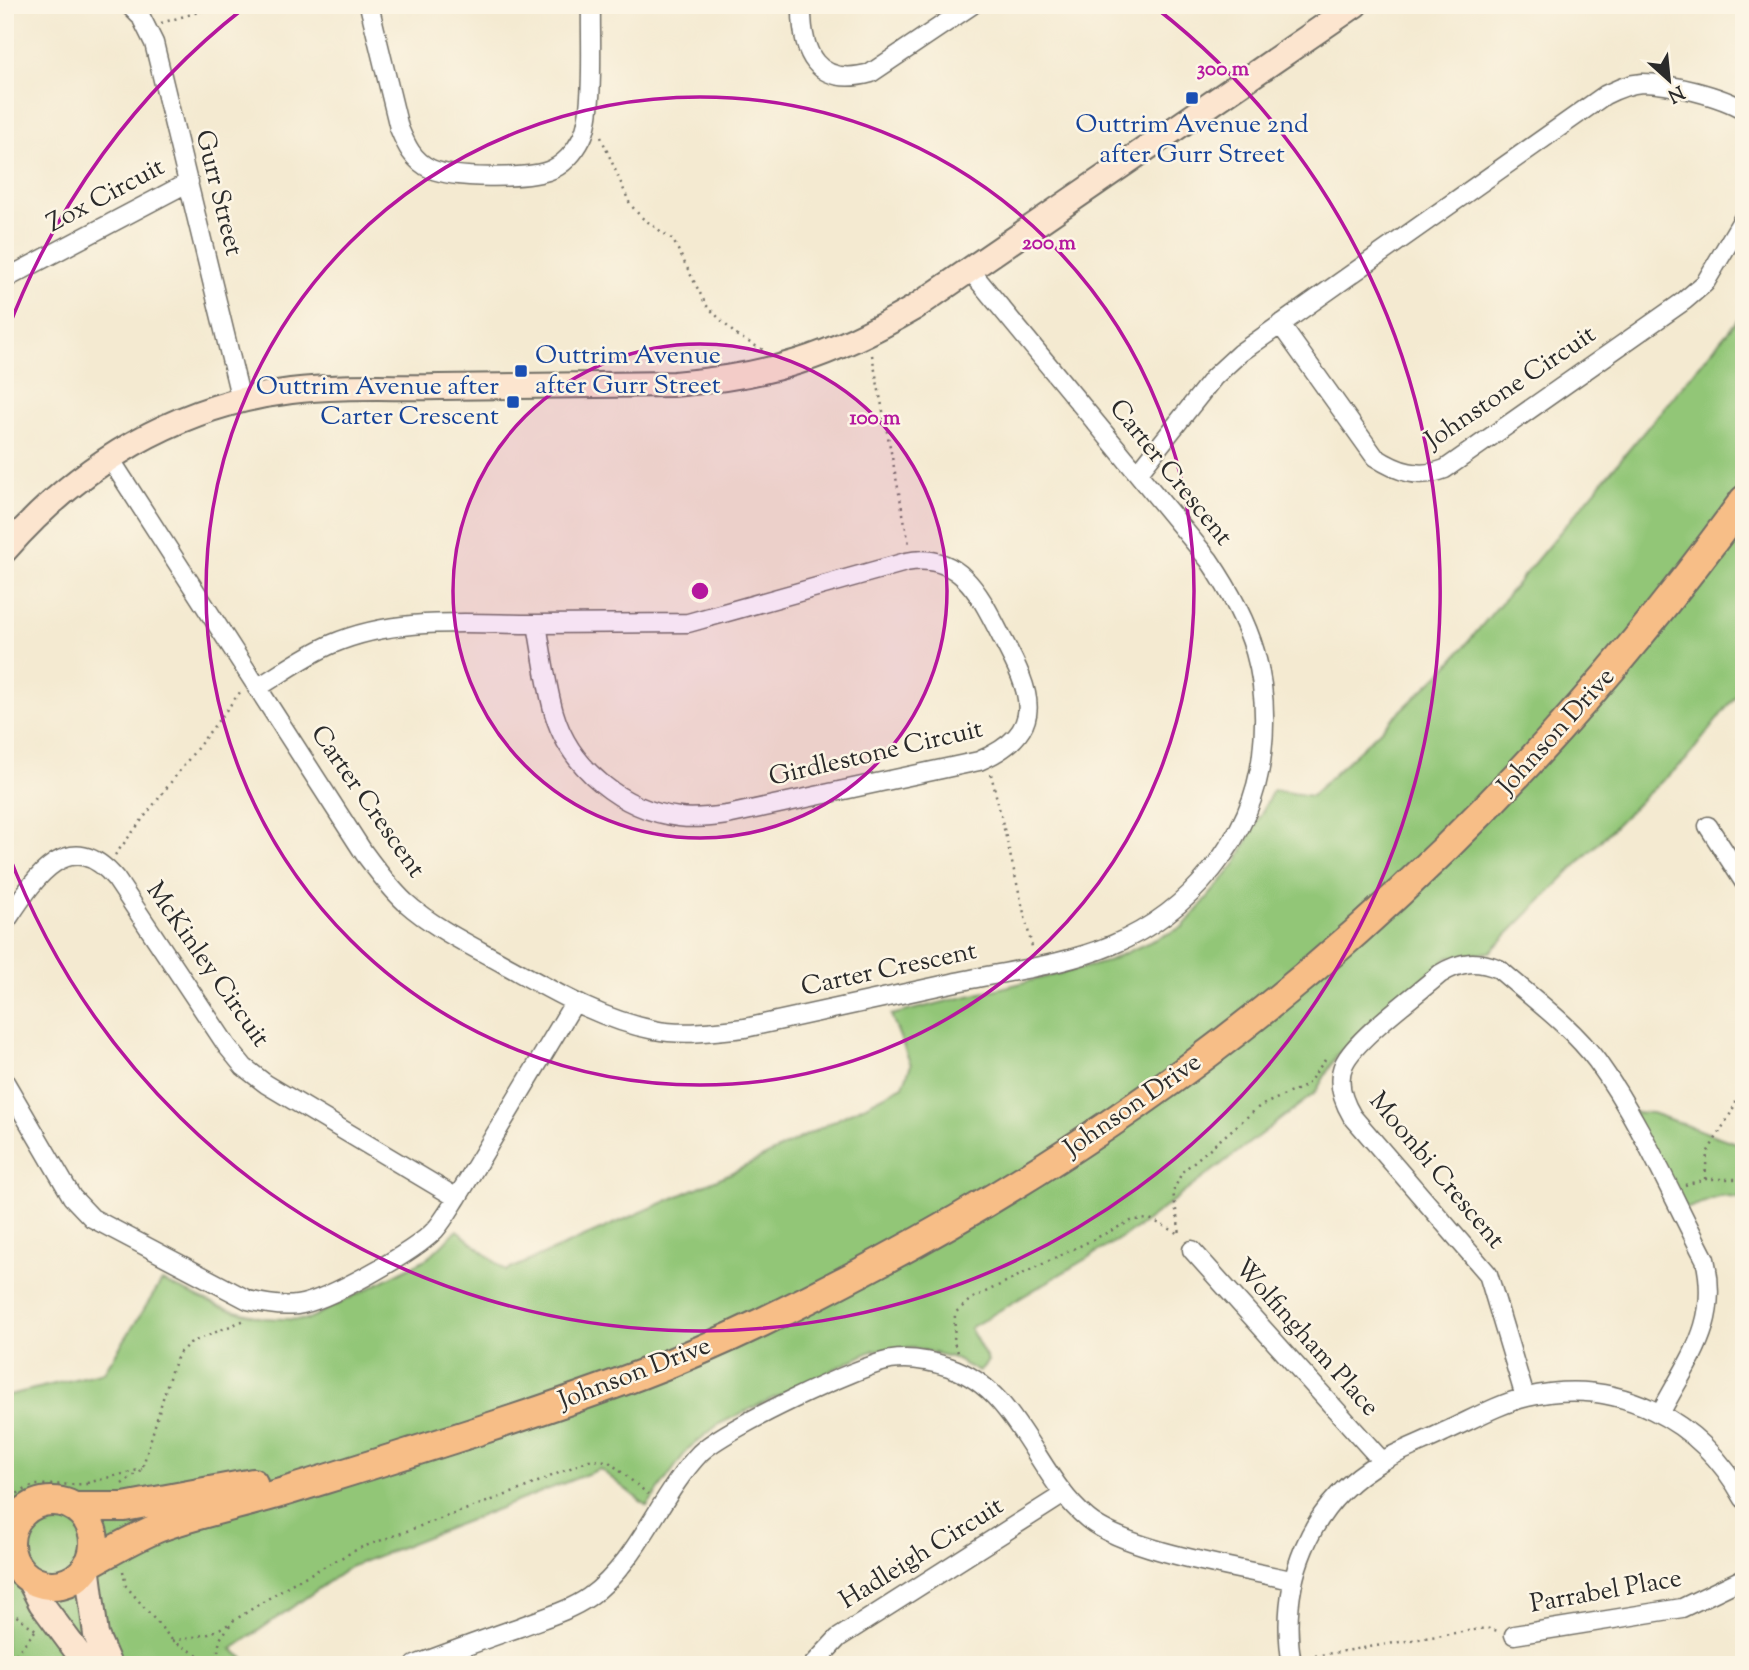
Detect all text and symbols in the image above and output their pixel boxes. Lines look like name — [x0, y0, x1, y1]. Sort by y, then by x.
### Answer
north arrow — [1634, 46, 1704, 116]
text: 300 m — [1197, 55, 1250, 85]
text: N — [1663, 77, 1688, 108]
marker: Outtrim Avenue 2nd after Gurr Street — [1184, 90, 1200, 106]
place label: Outtrim Avenue 2nd after Gurr Street — [1075, 107, 1309, 174]
street label: Gurr Street — [185, 126, 252, 260]
street label: Zox Circuit — [40, 149, 172, 243]
text: 200 m — [1022, 229, 1077, 259]
street label: Johnstone Circuit — [1417, 317, 1604, 460]
place label: Outtrim Avenue after Gurr Street — [535, 338, 721, 405]
marker: Outtrim Avenue after Gurr Street — [513, 363, 529, 379]
place label: Outtrim Avenue after Carter Crescent — [256, 369, 499, 436]
street label: Carter Crescent — [1099, 392, 1241, 554]
marker: Outtrim Avenue after Carter Crescent — [505, 394, 521, 410]
text: 100 m — [850, 404, 901, 434]
centre of rings — [688, 579, 712, 603]
street label: Johnson Drive — [1488, 660, 1624, 805]
street label: Girdlestone Circuit — [765, 711, 987, 797]
street label: Carter Crescent — [301, 718, 433, 886]
street label: McKinley Circuit — [136, 875, 278, 1055]
street label: Carter Crescent — [798, 933, 980, 1007]
street label: Johnson Drive — [1055, 1045, 1209, 1168]
street label: Moonbi Crescent — [1359, 1085, 1513, 1258]
street label: Wolfingham Place — [1225, 1251, 1387, 1425]
street label: Johnson Drive — [552, 1328, 716, 1421]
street label: Hadleigh Circuit — [833, 1489, 1011, 1619]
street label: Parrabel Place — [1527, 1560, 1685, 1624]

